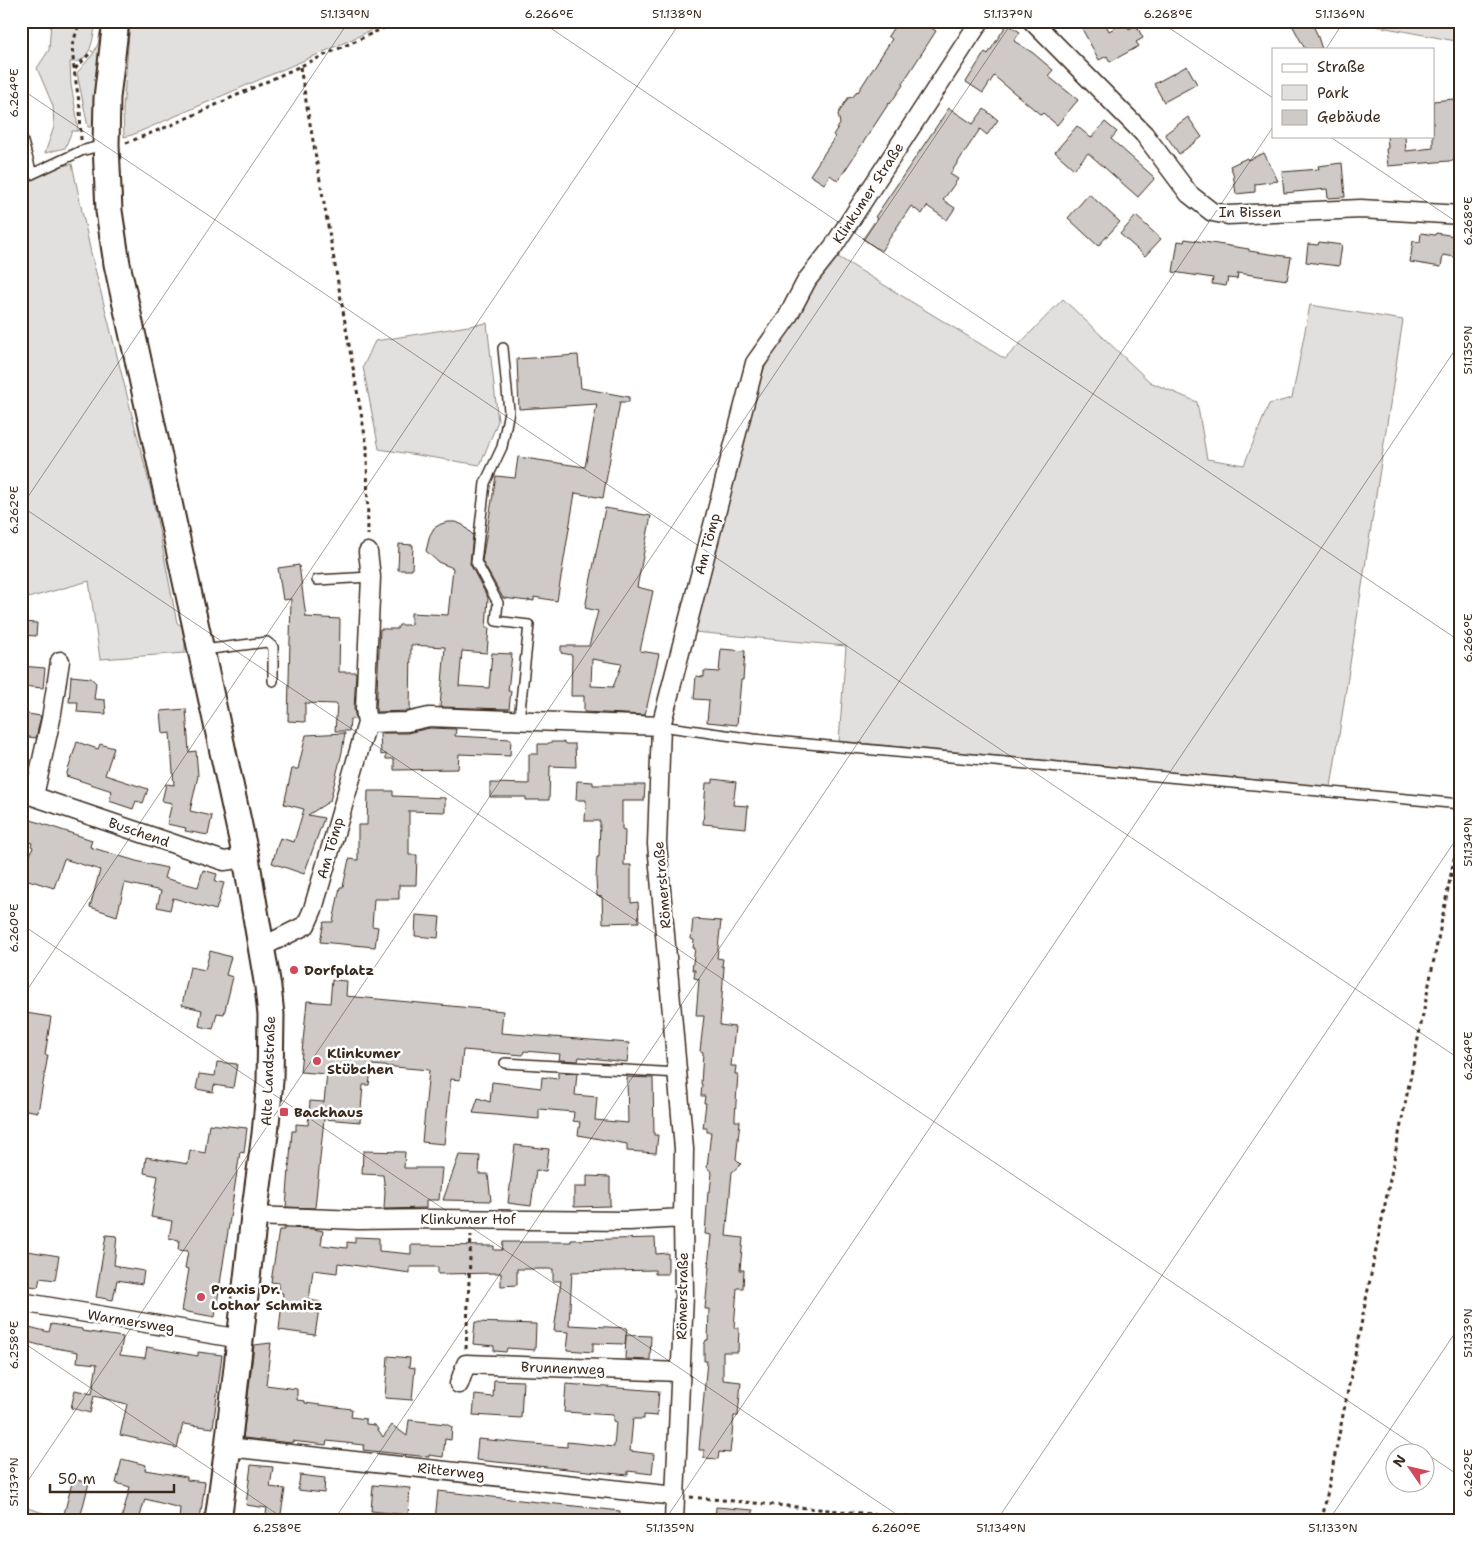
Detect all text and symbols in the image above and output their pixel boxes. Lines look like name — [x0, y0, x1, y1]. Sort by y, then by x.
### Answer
text: 51.139°N — [320, 6, 370, 22]
text: 6.266°E — [524, 6, 574, 22]
text: 51.138°N — [652, 6, 702, 22]
text: 51.137°N — [983, 6, 1033, 22]
text: 6.268°E — [1144, 6, 1192, 22]
text: 51.136°N — [1315, 6, 1365, 22]
legend — [1272, 48, 1434, 138]
text: Straße — [1317, 57, 1365, 77]
text: 6.264°E — [6, 69, 22, 117]
text: Park — [1317, 83, 1349, 103]
text: Gebäude — [1317, 107, 1381, 127]
street label: Klinkumer Straße — [829, 139, 907, 247]
text: 6.268°E — [1460, 197, 1476, 245]
street label: In Bissen — [1219, 203, 1282, 221]
text: 51.135°N — [1460, 326, 1476, 374]
text: 6.262°E — [6, 486, 22, 534]
street label: Am Tömp — [690, 511, 724, 577]
text: 6.266°E — [1460, 613, 1476, 663]
street label: Buschend — [106, 813, 172, 851]
street label: Am Tömp — [313, 815, 347, 881]
text: 51.134°N — [1460, 817, 1476, 867]
street label: Römerstraße — [649, 840, 675, 929]
text: 6.260°E — [6, 903, 22, 953]
place label: Dorfplatz — [304, 961, 375, 979]
marker: Dorfplatz — [288, 964, 300, 976]
street label: Alte Landstraße — [257, 1016, 279, 1126]
text: 6.264°E — [1460, 1032, 1476, 1080]
place label: Klinkumer Stübchen — [327, 1044, 401, 1078]
marker: Klinkumer Stübchen — [311, 1055, 323, 1067]
place label: Backhaus — [294, 1103, 363, 1121]
marker: Backhaus — [278, 1106, 290, 1118]
street label: Klinkumer Hof — [420, 1210, 517, 1228]
street label: Römerstraße — [672, 1252, 692, 1340]
place label: Praxis Dr. Lothar Schmitz — [211, 1280, 323, 1314]
marker: Praxis Dr. Lothar Schmitz — [195, 1291, 207, 1303]
street label: Warmersweg — [86, 1305, 176, 1337]
text: 51.133°N — [1460, 1308, 1476, 1358]
text: 6.258°E — [6, 1321, 22, 1369]
street label: Brunnenweg — [521, 1358, 605, 1378]
north arrow — [1384, 1444, 1434, 1494]
text: 6.262°E — [1460, 1449, 1476, 1497]
text: N — [1389, 1451, 1410, 1470]
text: 51.137°N — [6, 1457, 22, 1507]
street label: Ritterweg — [417, 1459, 485, 1483]
scale bar — [50, 1461, 174, 1493]
text: 50 m — [58, 1469, 96, 1489]
text: 6.258°E — [253, 1520, 301, 1536]
text: 51.135°N — [646, 1520, 694, 1536]
text: 6.260°E — [871, 1520, 921, 1536]
text: 51.134°N — [976, 1520, 1026, 1536]
text: 51.133°N — [1308, 1520, 1358, 1536]

